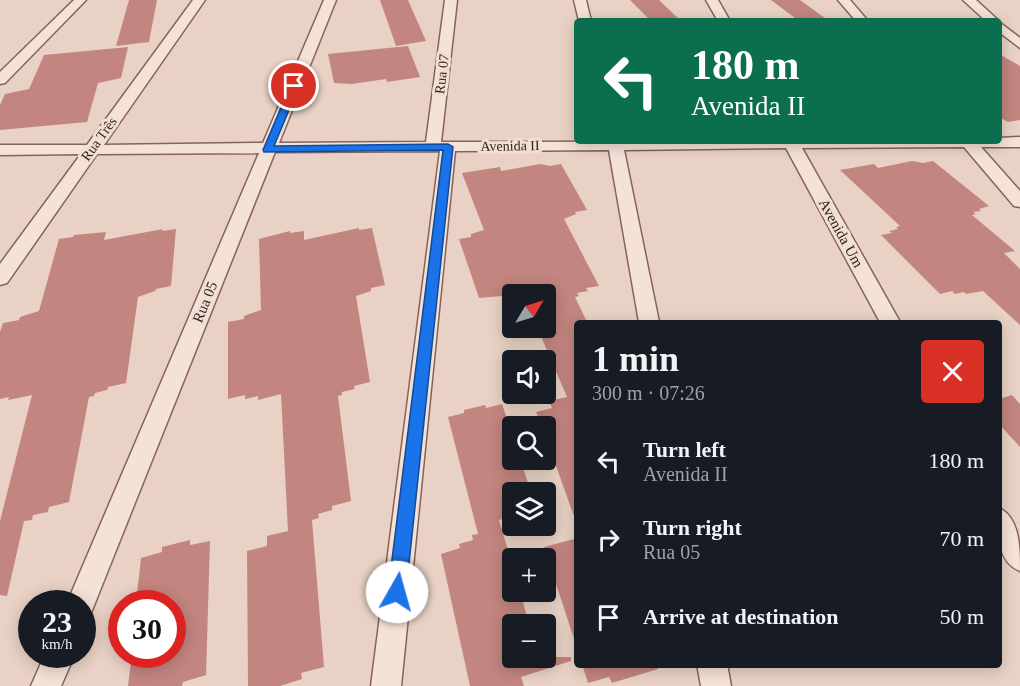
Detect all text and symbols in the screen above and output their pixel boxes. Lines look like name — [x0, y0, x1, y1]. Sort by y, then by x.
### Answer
icon: left — [592, 42, 670, 120]
text: 180 m — [691, 42, 800, 88]
street label: Rua 07 — [432, 53, 452, 95]
pin — [268, 60, 319, 111]
icon: arrive — [277, 69, 310, 102]
text: Avenida II — [691, 91, 805, 121]
street label: Rua Três — [78, 114, 120, 164]
street label: Avenida II — [480, 138, 540, 154]
street label: Avenida Um — [816, 196, 867, 270]
street label: Rua 05 — [190, 279, 220, 325]
north arrow — [502, 284, 556, 338]
map controls — [502, 284, 556, 668]
text: 1 min — [592, 339, 679, 379]
button: close — [921, 340, 984, 403]
button: sound — [502, 350, 556, 404]
text: 300 m · 07:26 — [592, 382, 705, 404]
button: search — [502, 416, 556, 470]
text: Turn left — [643, 437, 726, 462]
icon: left — [592, 445, 625, 478]
text: 180 m — [928, 448, 984, 473]
text: Avenida II — [643, 463, 728, 485]
button: layers — [502, 482, 556, 536]
text: Turn right — [643, 515, 742, 540]
icon: right — [592, 523, 625, 556]
text: 70 m — [939, 526, 984, 551]
text: Rua 05 — [643, 541, 700, 563]
button: + — [502, 548, 556, 602]
position arrow — [365, 560, 429, 624]
speed limit sign: 30 — [108, 590, 186, 668]
icon: arrive — [592, 601, 625, 634]
text: Arrive at destination — [643, 604, 839, 629]
text: 50 m — [939, 604, 984, 629]
text: 23 — [42, 605, 72, 638]
button: − — [502, 614, 556, 668]
text: km/h — [42, 636, 72, 652]

